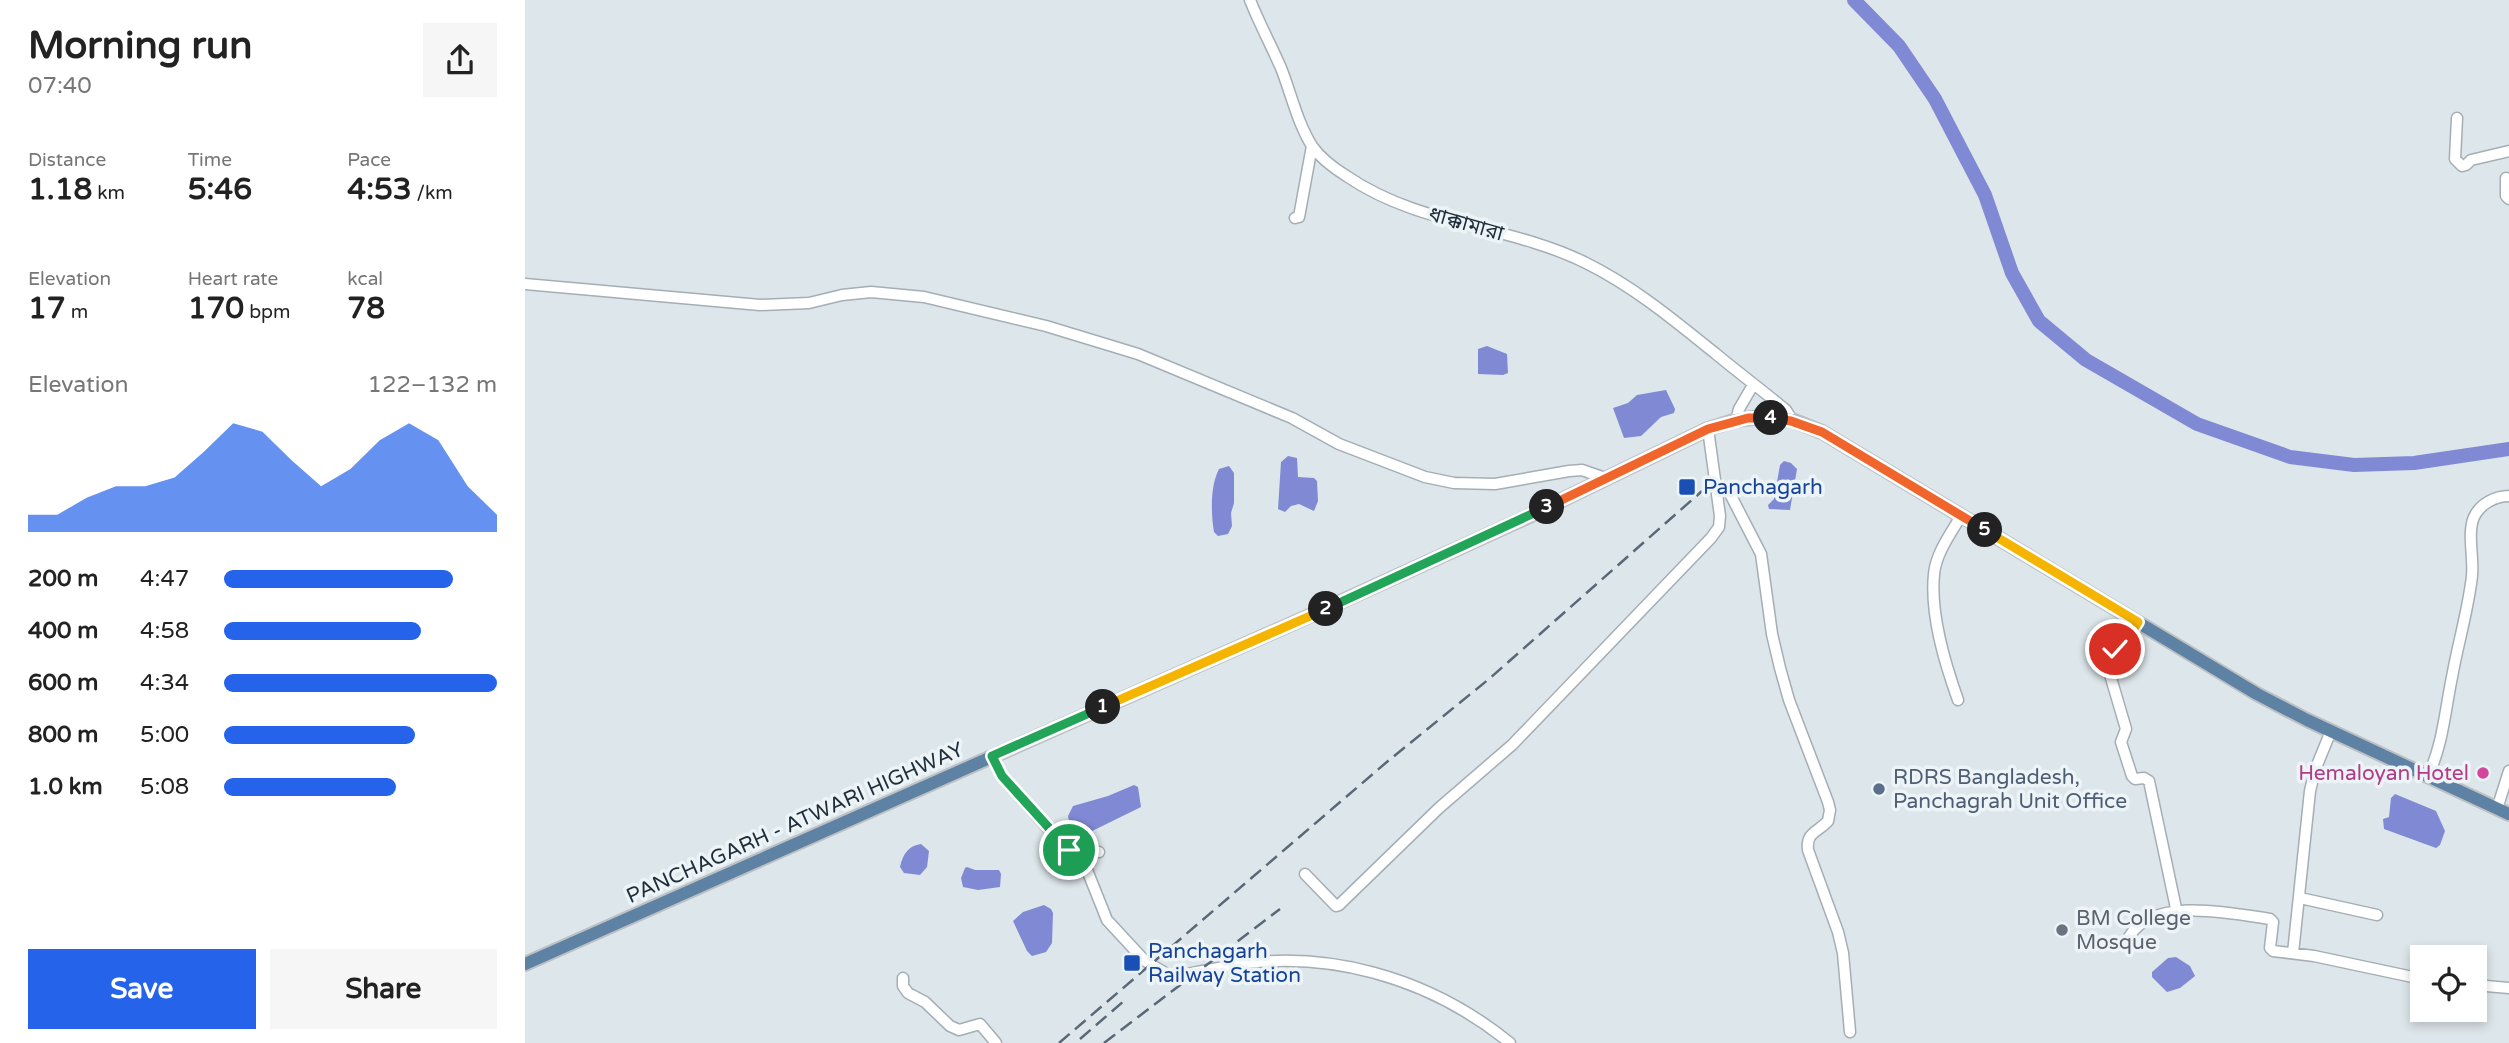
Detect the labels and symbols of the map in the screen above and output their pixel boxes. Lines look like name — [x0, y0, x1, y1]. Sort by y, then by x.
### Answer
street label: ধাক্কামারা — [1426, 201, 1507, 247]
pin: 4 — [1753, 400, 1789, 436]
place label: Panchagarh — [1703, 475, 1823, 500]
marker: Panchagarh — [1677, 477, 1697, 497]
pin: 3 — [1529, 490, 1565, 524]
pin: 5 — [1967, 512, 2003, 548]
pin: 2 — [1309, 592, 1343, 626]
pin — [2085, 619, 2145, 679]
pin: 1 — [1085, 690, 1121, 724]
street label: PANCHAGARH - ATWARI HIGHWAY — [623, 737, 967, 909]
place label: Hemaloyan Hotel — [2298, 761, 2469, 786]
place label: RDRS Bangladesh, Panchagrah Unit Office — [1893, 765, 2127, 814]
marker: Hemaloyan Hotel — [2475, 765, 2491, 781]
marker: RDRS Bangladesh, Panchagrah Unit Office — [1871, 781, 1887, 797]
pin — [1039, 820, 1099, 880]
place label: BM College Mosque — [2076, 906, 2191, 955]
marker: BM College Mosque — [2054, 922, 2070, 938]
place label: Panchagarh Railway Station — [1148, 939, 1301, 988]
marker: Panchagarh Railway Station — [1122, 953, 1142, 973]

